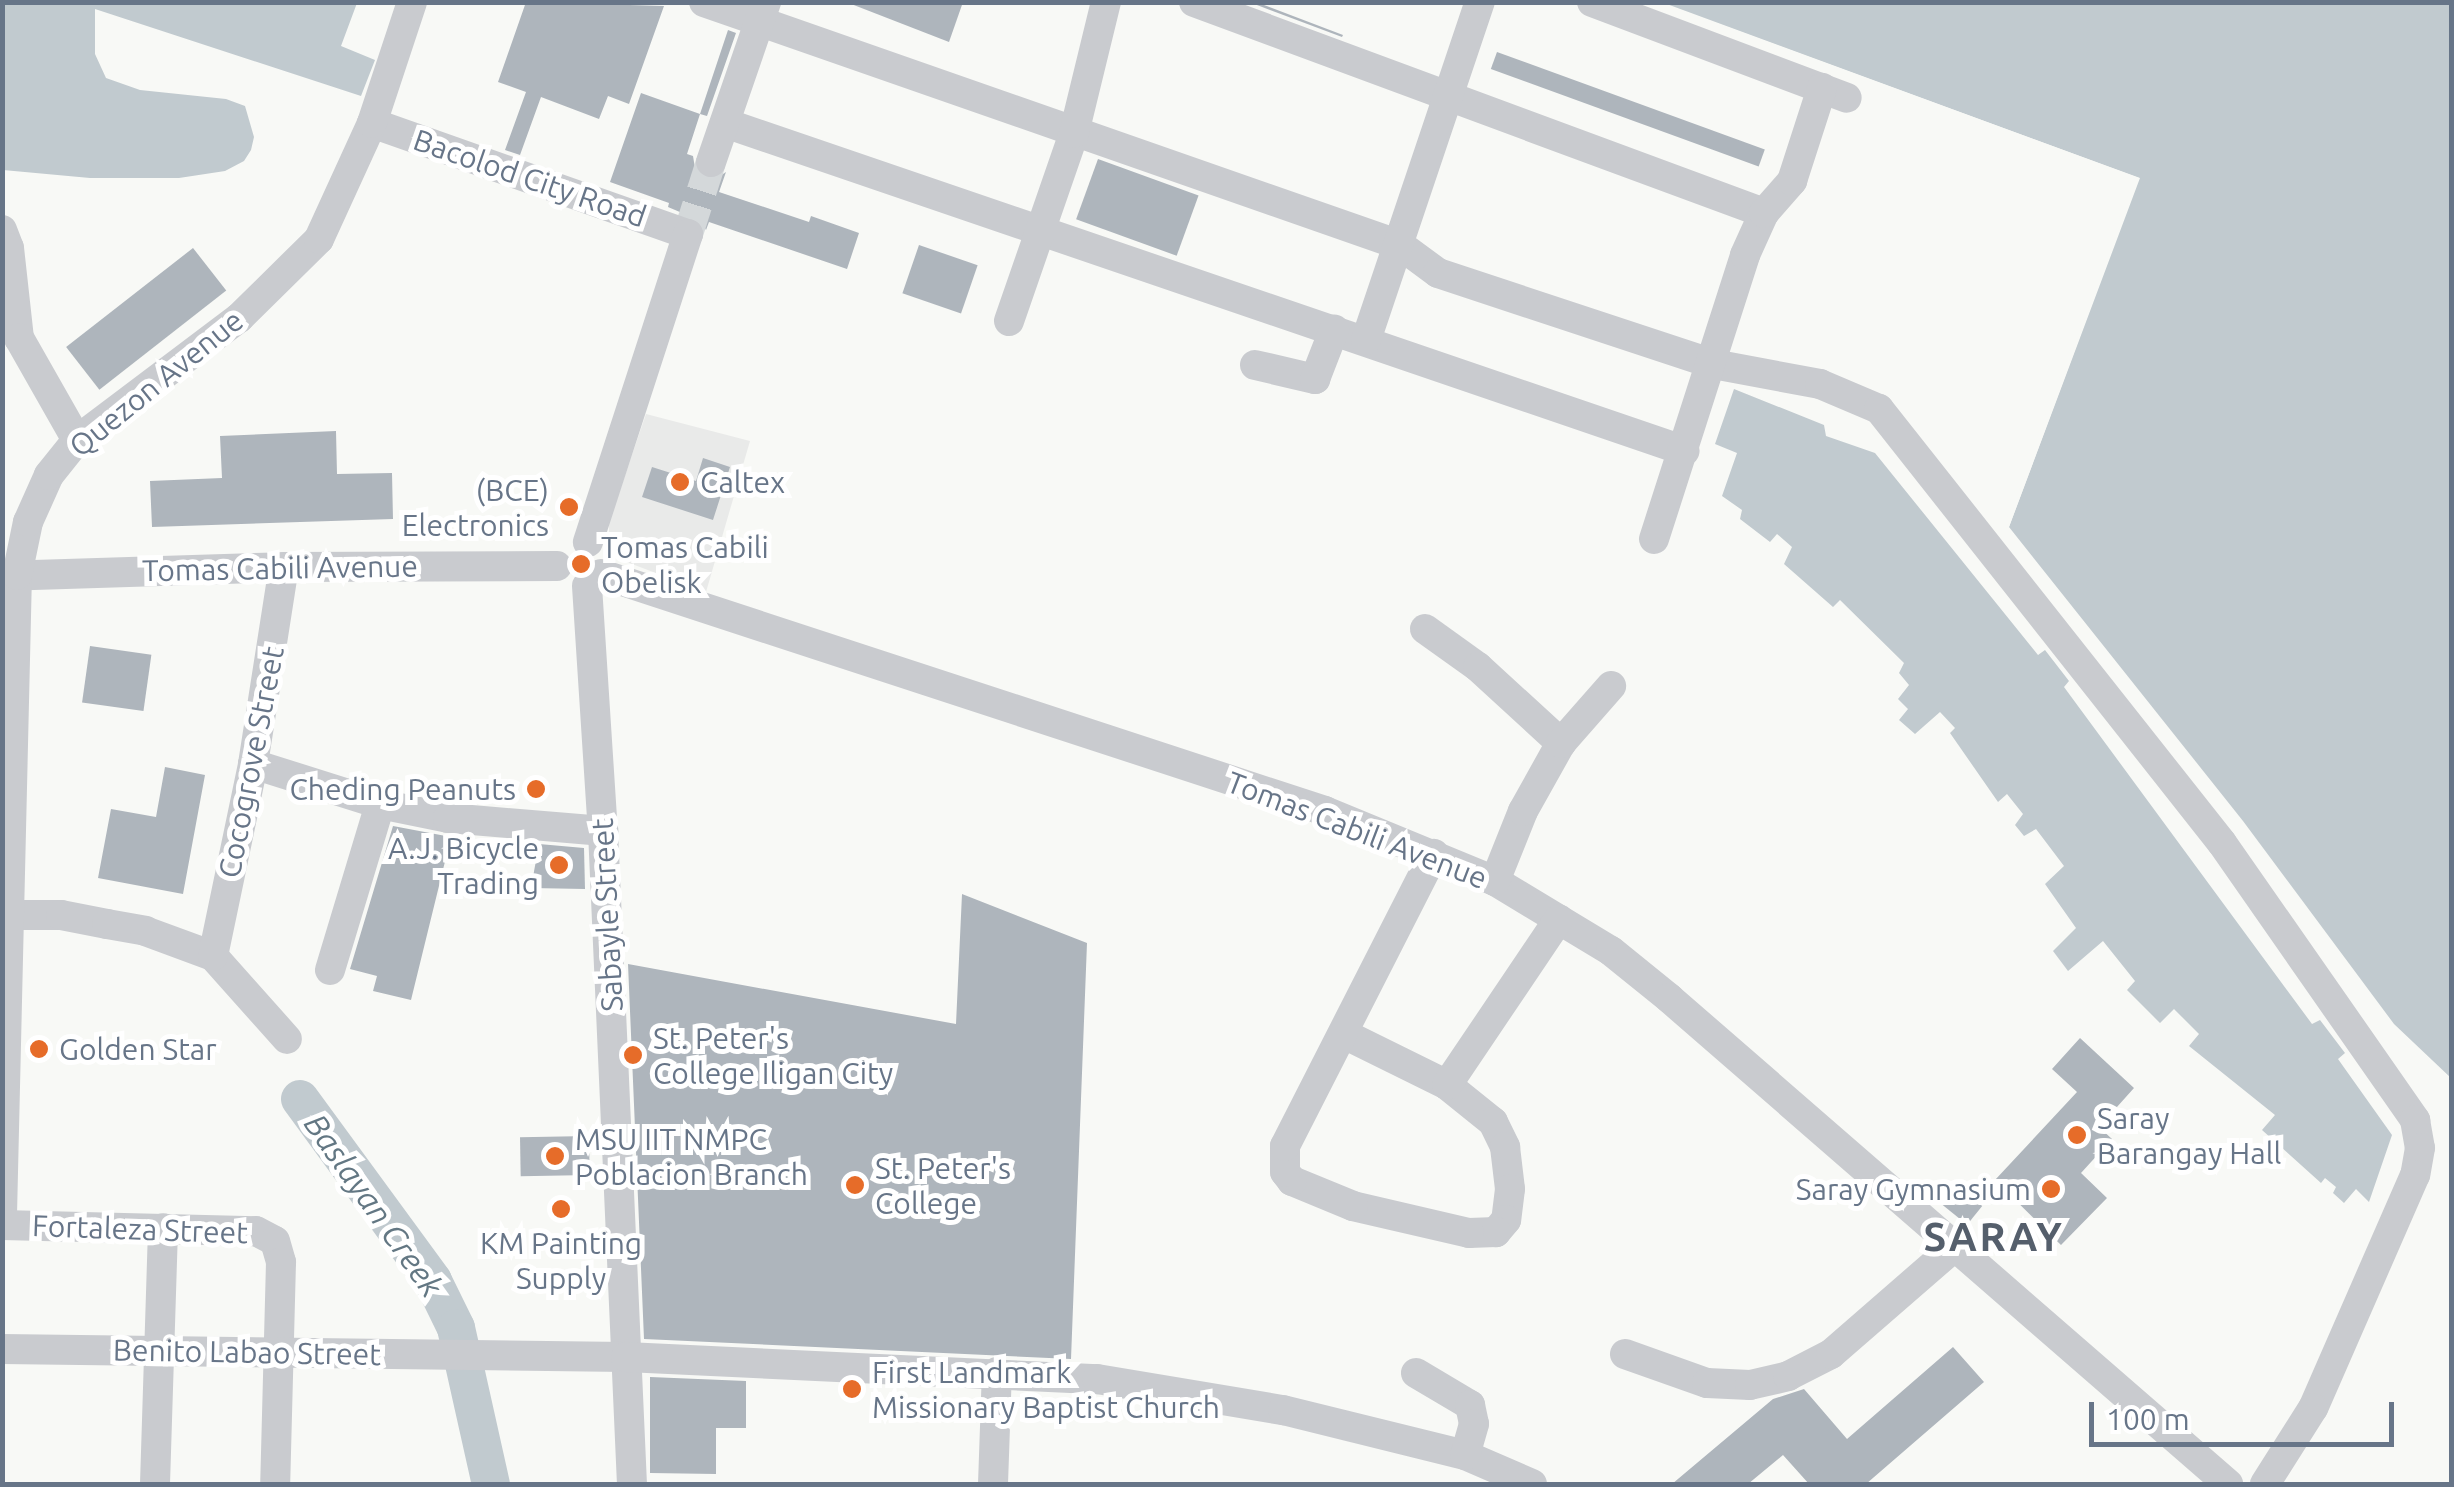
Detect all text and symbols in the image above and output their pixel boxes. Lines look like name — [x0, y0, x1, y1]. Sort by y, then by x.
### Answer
street label: Bacolod City Road — [409, 121, 651, 235]
street label: Quezon Avenue — [62, 302, 250, 464]
place label: Caltex — [700, 464, 785, 500]
marker: Caltex — [669, 471, 691, 493]
place label: (BCE) Electronics — [402, 472, 549, 542]
marker: (BCE) Electronics — [558, 496, 580, 518]
place label: Tomas Cabili Obelisk — [601, 529, 769, 600]
street label: Tomas Cabili Avenue — [142, 548, 418, 588]
marker: Tomas Cabili Obelisk — [570, 553, 592, 575]
street label: Cocogrove Street — [211, 643, 291, 881]
street label: Tomas Cabili Avenue — [1222, 764, 1492, 896]
place label: Cheding Peanuts — [289, 771, 516, 807]
marker: Cheding Peanuts — [525, 778, 547, 800]
street label: Sabayle Street — [584, 817, 630, 1013]
place label: A.J. Bicycle Trading — [388, 830, 539, 900]
marker: A.J. Bicycle Trading — [548, 854, 570, 876]
place label: St. Peter's College Iligan City — [653, 1020, 893, 1090]
place label: Golden Star — [59, 1031, 217, 1067]
marker: Golden Star — [28, 1038, 50, 1060]
marker: St. Peter's College Iligan City — [622, 1044, 644, 1066]
place label: Saray Barangay Hall — [2097, 1100, 2281, 1170]
water label: Baslayan Creek — [297, 1106, 451, 1304]
place label: MSU IIT NMPC Poblacion Branch — [575, 1121, 808, 1192]
marker: Saray Barangay Hall — [2066, 1124, 2088, 1146]
marker: MSU IIT NMPC Poblacion Branch — [544, 1145, 566, 1167]
place label: St. Peter's College — [875, 1150, 1011, 1220]
place label: Saray Gymnasium — [1796, 1171, 2031, 1207]
marker: St. Peter's College — [844, 1174, 866, 1196]
marker: Saray Gymnasium — [2040, 1178, 2062, 1200]
marker: KM Painting Supply — [550, 1198, 572, 1220]
street label: Fortaleza Street — [31, 1207, 249, 1251]
district label: SARAY — [1924, 1213, 2064, 1261]
place label: KM Painting Supply — [480, 1225, 642, 1296]
street label: Benito Labao Street — [113, 1332, 381, 1372]
place label: First Landmark Missionary Baptist Church — [872, 1354, 1220, 1424]
marker: First Landmark Missionary Baptist Church — [841, 1378, 863, 1400]
scale bar — [2094, 1382, 2399, 1444]
text: 100 m — [2106, 1402, 2190, 1436]

